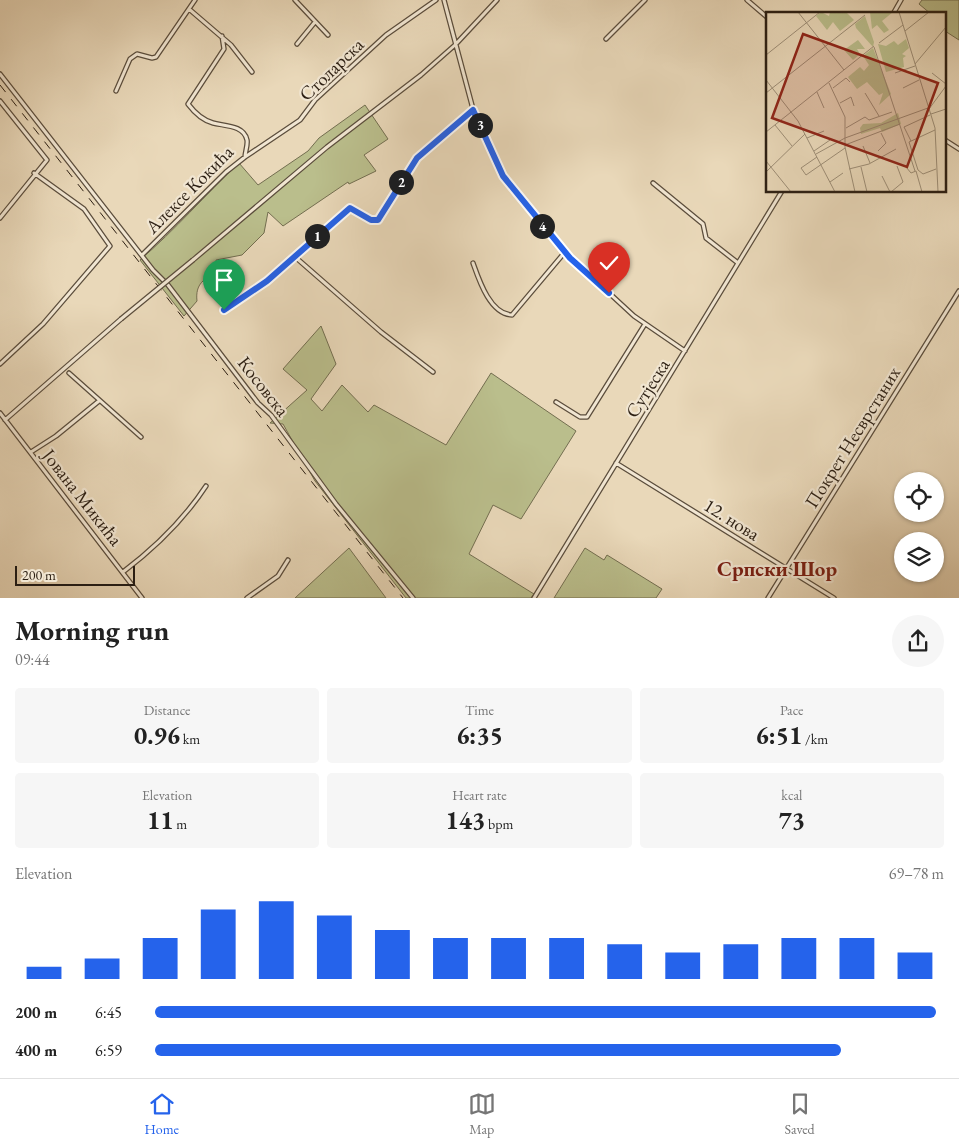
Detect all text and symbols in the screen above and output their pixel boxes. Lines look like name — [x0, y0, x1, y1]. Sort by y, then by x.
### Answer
inset map — [766, 12, 946, 192]
street label: Столарска — [294, 32, 369, 106]
pin: 3 — [468, 112, 492, 138]
text: 3 — [477, 116, 484, 134]
street label: Алексе Кокића — [139, 140, 239, 240]
pin: 2 — [388, 170, 414, 194]
text: 2 — [398, 173, 405, 191]
pin: 4 — [530, 214, 554, 238]
text: 4 — [539, 217, 546, 235]
pin: 1 — [304, 224, 330, 248]
text: 1 — [314, 227, 321, 245]
pin — [588, 242, 630, 293]
icon: check — [595, 249, 623, 277]
pin — [203, 259, 245, 310]
icon: arrive — [210, 266, 238, 294]
street label: Косовска — [232, 351, 295, 422]
street label: Сутјеска — [620, 354, 675, 422]
street label: Покрет Несврстаних — [799, 361, 906, 513]
street label: Јована Микића — [36, 442, 129, 551]
map controls — [894, 472, 944, 582]
button: locate — [894, 472, 944, 522]
street label: 12. нова — [699, 493, 765, 547]
button: layers — [894, 532, 944, 582]
district label: Српски Шор — [717, 555, 837, 582]
scale bar — [15, 563, 135, 586]
text: 200 m — [22, 566, 56, 584]
text: Morning run — [15, 612, 169, 648]
button: share — [892, 615, 944, 667]
text: 09:44 — [15, 649, 50, 670]
text: Distance — [144, 701, 191, 719]
text: Time — [465, 701, 494, 719]
text: Pace — [780, 701, 804, 719]
text: 0.96 — [134, 719, 180, 751]
text: 6:35 — [456, 719, 503, 751]
text: 6:51 — [756, 719, 802, 751]
text: km — [180, 730, 200, 748]
text: /km — [802, 730, 828, 748]
text: Elevation — [142, 786, 192, 804]
text: Heart rate — [452, 786, 507, 804]
text: kcal — [781, 786, 802, 804]
text: 11 — [147, 804, 174, 836]
text: 143 — [446, 804, 485, 836]
text: 73 — [779, 804, 805, 836]
text: m — [174, 815, 187, 833]
text: bpm — [485, 815, 513, 833]
text: Elevation — [15, 863, 73, 884]
text: 69–78 m — [889, 863, 944, 884]
text: 200 m — [15, 1002, 57, 1023]
text: 6:45 — [95, 1002, 122, 1023]
text: 400 m — [15, 1040, 57, 1061]
text: 6:59 — [95, 1040, 122, 1061]
tab: Home — [144, 1090, 179, 1138]
tab: Map — [468, 1090, 496, 1138]
tab: Saved — [785, 1090, 815, 1138]

